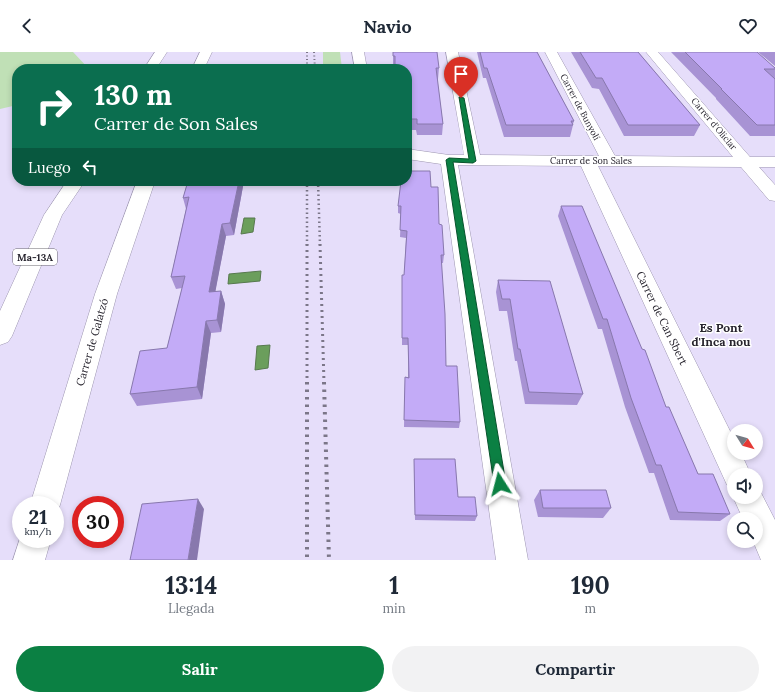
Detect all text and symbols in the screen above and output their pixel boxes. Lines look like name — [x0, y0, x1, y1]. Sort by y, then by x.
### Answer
icon: back — [16, 15, 38, 37]
text: Navio — [363, 15, 412, 38]
icon: heart — [737, 15, 759, 37]
pin — [444, 57, 478, 98]
icon: arrive — [450, 63, 472, 85]
street label: Carrer de Bunyolí — [558, 72, 603, 142]
text: 130 m — [94, 77, 172, 113]
icon: right — [28, 80, 80, 132]
street label: Carrer d'Oliclar — [689, 95, 740, 152]
text: Carrer de Son Sales — [94, 112, 258, 135]
street label: Carrer de Son Sales — [550, 155, 632, 166]
icon: left — [79, 156, 101, 178]
text: Luego — [28, 158, 71, 177]
road number: Ma-13A — [13, 249, 57, 265]
street label: Carrer de Can Sbert — [633, 269, 691, 368]
street label: Carrer de Galatzó — [73, 296, 111, 388]
district label: Es Pont d'Inca nou — [691, 320, 751, 349]
north arrow — [727, 424, 763, 460]
map controls — [727, 424, 763, 548]
position arrow — [479, 463, 521, 505]
button: sound — [727, 468, 763, 504]
speed limit sign: 30 — [72, 496, 124, 548]
text: 21 — [29, 504, 47, 529]
button: search — [727, 512, 763, 548]
text: km/h — [24, 525, 52, 538]
text: 13:14 — [165, 570, 217, 601]
text: 1 — [389, 570, 399, 601]
text: 190 — [571, 570, 610, 601]
text: Llegada — [168, 600, 214, 617]
text: min — [383, 600, 406, 617]
text: m — [585, 600, 596, 617]
button: Salir — [16, 646, 384, 692]
button: Compartir — [392, 646, 759, 692]

